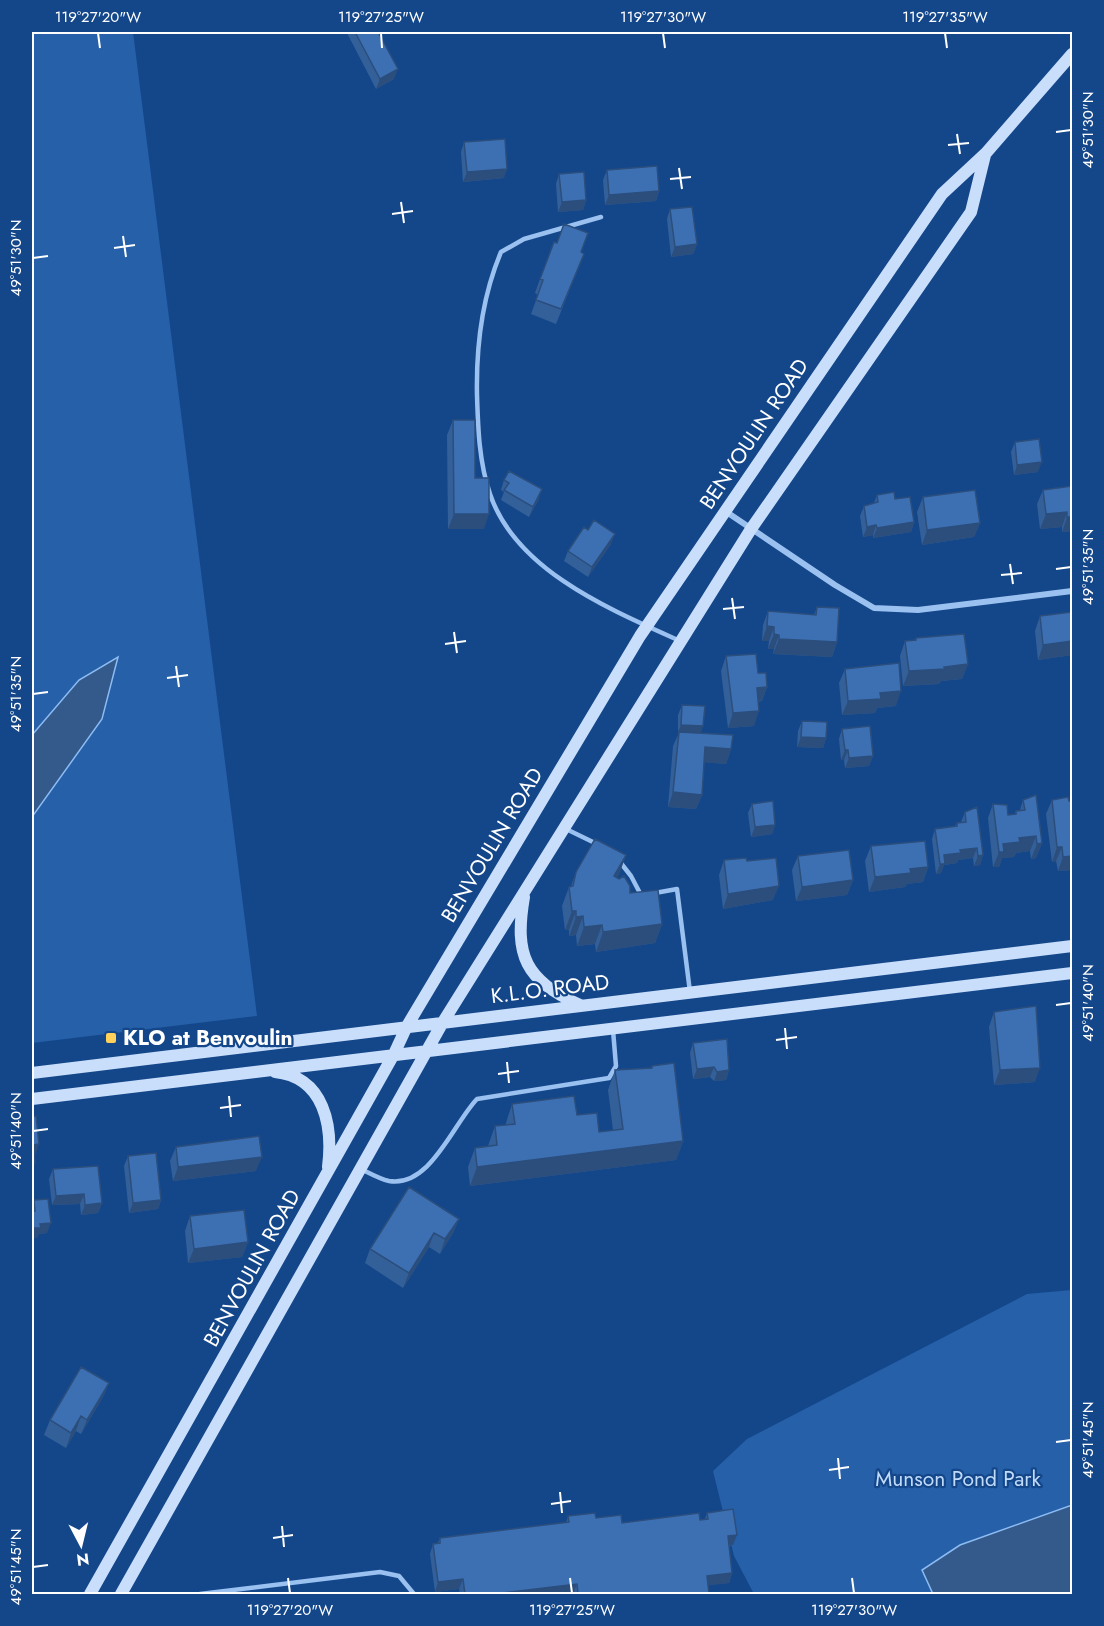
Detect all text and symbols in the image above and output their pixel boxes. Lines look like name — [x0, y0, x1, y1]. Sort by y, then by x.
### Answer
text: 119°27'20"W — [55, 6, 141, 28]
text: 119°27'25"W — [338, 6, 424, 28]
text: 119°27'30"W — [620, 6, 706, 28]
text: 119°27'35"W — [902, 6, 988, 28]
text: 49°51'30"N — [1077, 92, 1099, 168]
text: 49°51'30"N — [5, 220, 27, 296]
street label: BENVOULIN ROAD — [692, 353, 816, 515]
text: 49°51'35"N — [1077, 529, 1099, 605]
text: 49°51'35"N — [5, 656, 27, 732]
street label: BENVOULIN ROAD — [434, 762, 550, 928]
text: 49°51'40"N — [1077, 964, 1099, 1042]
street label: K.L.O. ROAD — [489, 967, 611, 1011]
place label: KLO at Benvoulin — [123, 1023, 293, 1053]
marker: KLO at Benvoulin — [104, 1031, 118, 1045]
text: 49°51'40"N — [5, 1092, 27, 1170]
street label: BENVOULIN ROAD — [196, 1184, 308, 1352]
text: 49°51'45"N — [1077, 1402, 1099, 1478]
park label: Munson Pond Park — [875, 1464, 1041, 1494]
north arrow — [51, 1515, 111, 1575]
text: 49°51'45"N — [5, 1529, 27, 1605]
text: N — [75, 1547, 90, 1572]
text: 119°27'20"W — [247, 1599, 333, 1621]
text: 119°27'25"W — [529, 1599, 615, 1621]
text: 119°27'30"W — [811, 1599, 897, 1621]

